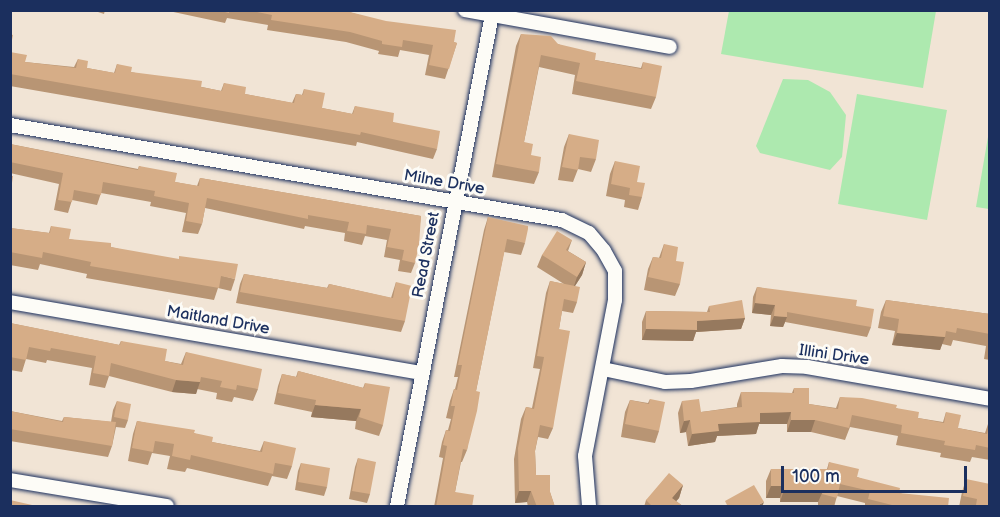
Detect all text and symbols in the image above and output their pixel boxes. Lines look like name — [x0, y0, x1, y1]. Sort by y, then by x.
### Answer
street label: Milne Drive — [402, 166, 486, 200]
street label: Read Street — [409, 210, 445, 300]
street label: Maitland Drive — [165, 303, 271, 339]
street label: Illini Drive — [798, 342, 870, 370]
scale bar — [784, 454, 970, 492]
text: 100 m — [792, 466, 840, 487]

